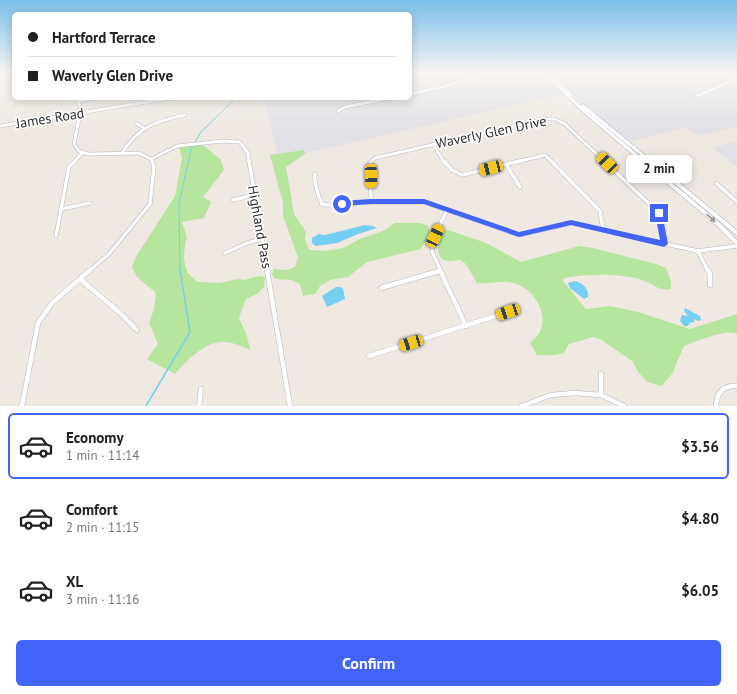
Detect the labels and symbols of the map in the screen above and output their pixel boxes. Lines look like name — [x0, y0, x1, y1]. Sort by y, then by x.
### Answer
street label: James Road — [14, 104, 85, 132]
street label: Waverly Glen Drive — [434, 111, 548, 153]
car — [594, 150, 620, 176]
callout: 2 min — [626, 155, 692, 183]
car — [478, 159, 504, 177]
car — [365, 164, 377, 188]
street label: Highland Pass — [244, 184, 276, 270]
route start — [333, 195, 351, 213]
route end — [650, 204, 668, 222]
one-way arrow — [706, 213, 716, 222]
car — [424, 223, 446, 249]
car — [495, 303, 521, 321]
car — [398, 334, 424, 352]

